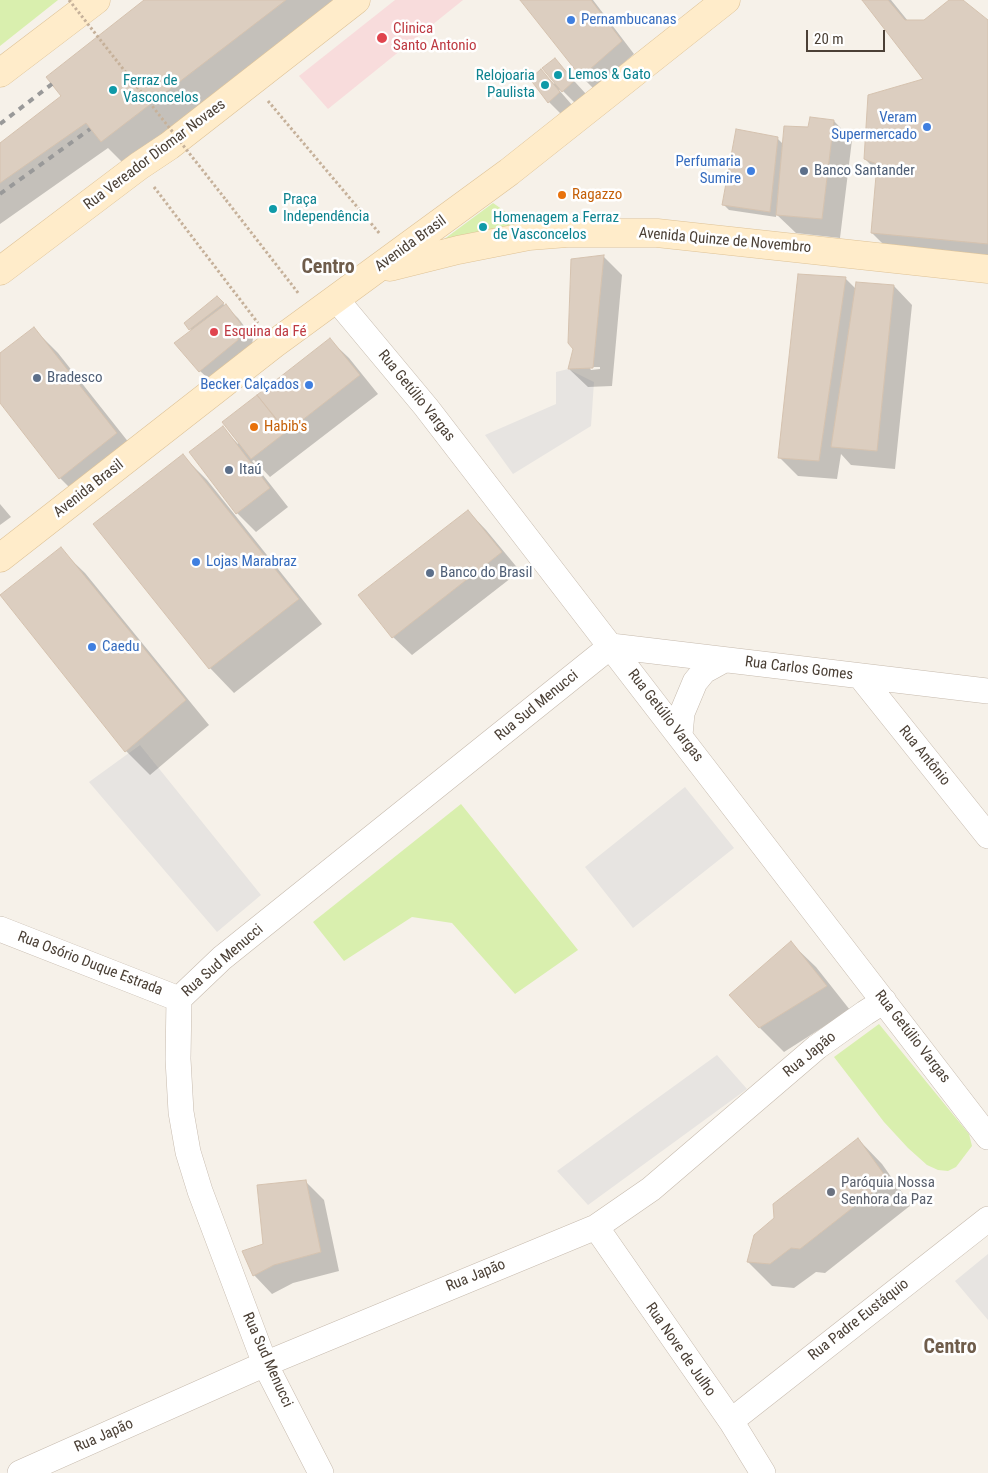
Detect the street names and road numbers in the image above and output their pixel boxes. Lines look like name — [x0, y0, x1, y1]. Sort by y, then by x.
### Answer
street label: Rua Vereador Diomar Novaes — [81, 96, 229, 214]
street label: Avenida Brasil — [372, 212, 450, 276]
street label: Avenida Quinze de Novembro — [638, 224, 812, 258]
street label: Rua Getúlio Vargas — [374, 347, 458, 445]
street label: Avenida Brasil — [50, 456, 128, 522]
street label: Rua Carlos Gomes — [744, 653, 854, 685]
street label: Rua Getúlio Vargas — [623, 666, 707, 766]
street label: Rua Sud Menucci — [492, 667, 582, 745]
street label: Rua Antônio — [894, 722, 954, 790]
street label: Rua Sud Menucci — [179, 921, 267, 1001]
street label: Rua Osório Duque Estrada — [15, 928, 165, 1000]
street label: Rua Getúlio Vargas — [870, 987, 954, 1087]
street label: Rua Japão — [780, 1028, 840, 1082]
street label: Rua Japão — [444, 1256, 508, 1296]
street label: Rua Padre Eustáquio — [805, 1275, 913, 1365]
street label: Rua Nove de Julho — [641, 1300, 719, 1400]
street label: Rua Sud Menucci — [238, 1310, 296, 1410]
street label: Rua Japão — [72, 1415, 136, 1457]

